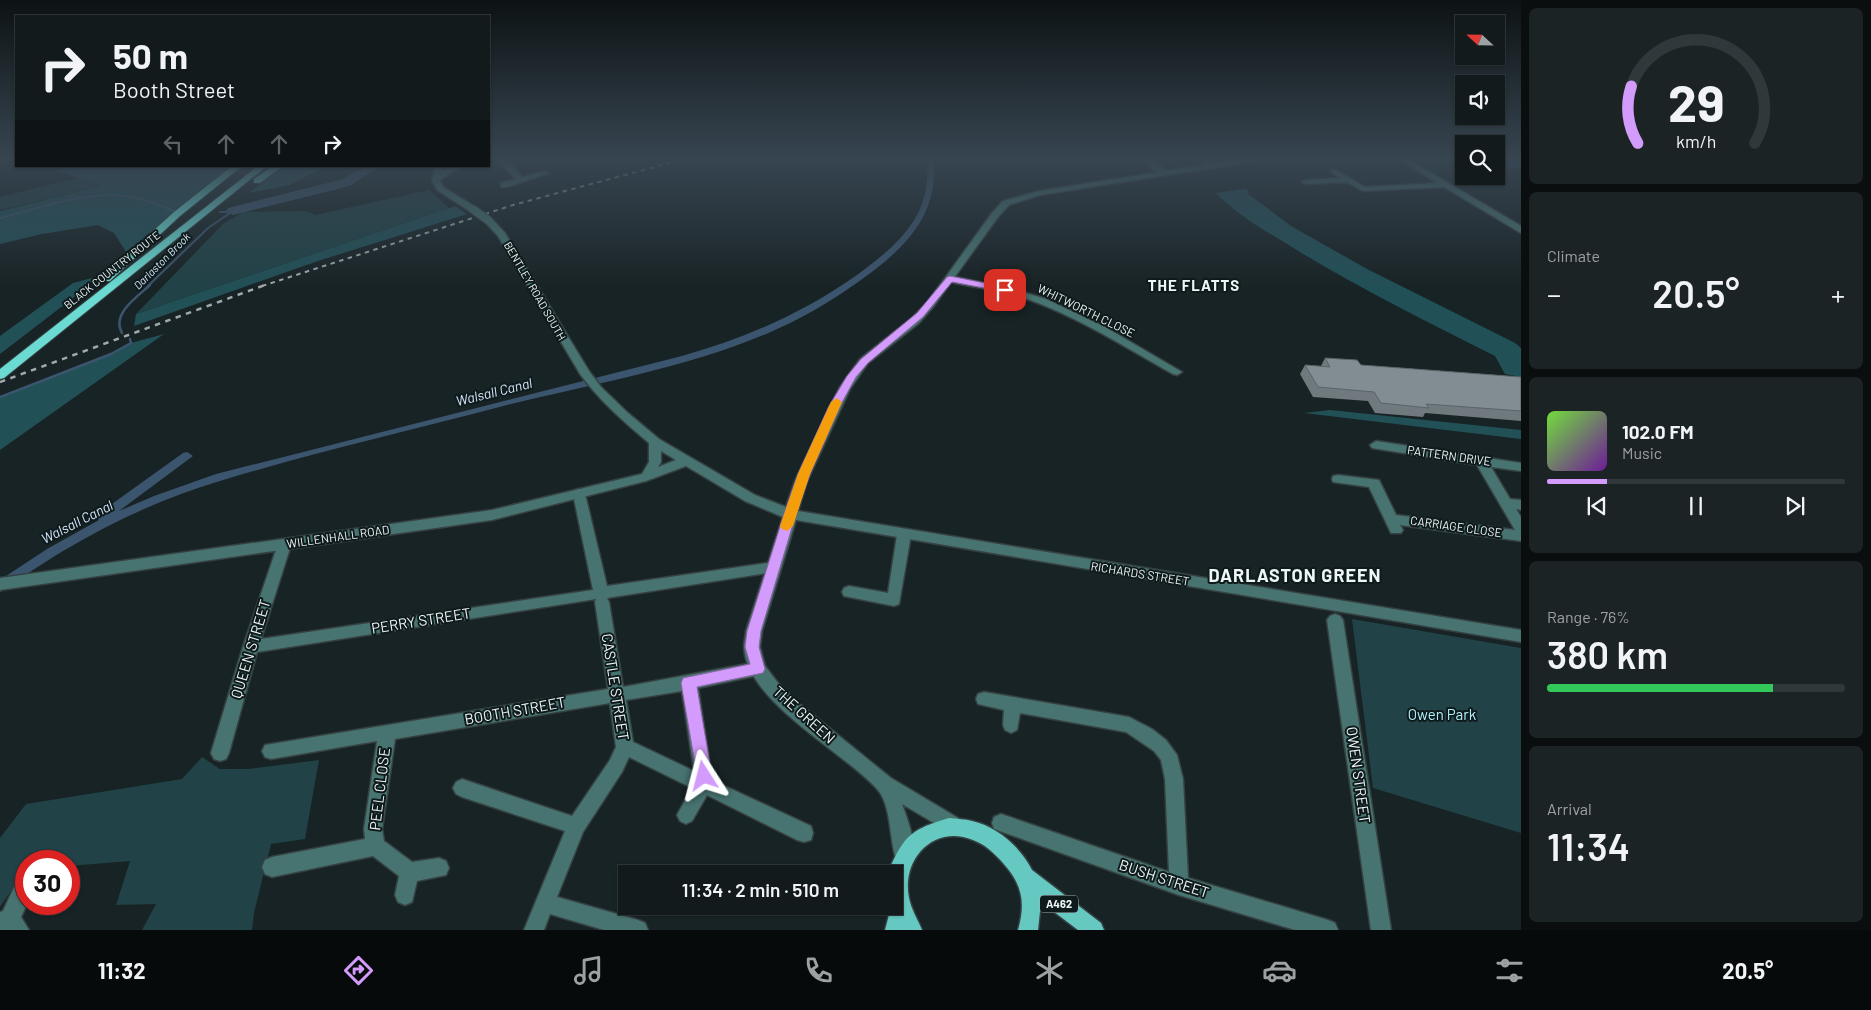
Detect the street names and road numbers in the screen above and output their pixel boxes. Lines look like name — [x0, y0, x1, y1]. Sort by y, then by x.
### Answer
street label: BLACK COUNTRY ROUTE — [61, 228, 163, 311]
street label: BENTLEY ROAD SOUTH — [502, 239, 569, 342]
street label: WHITWORTH CLOSE — [1036, 281, 1137, 340]
street label: PATTERN DRIVE — [1407, 442, 1492, 468]
street label: CARRIAGE CLOSE — [1409, 513, 1503, 539]
street label: WILLENHALL ROAD — [286, 522, 390, 550]
street label: RICHARDS STREET — [1090, 558, 1191, 588]
street label: QUEEN STREET — [226, 597, 274, 700]
street label: PERRY STREET — [370, 603, 472, 637]
street label: CASTLE STREET — [599, 632, 633, 742]
street label: THE GREEN — [770, 682, 839, 747]
street label: BOOTH STREET — [463, 692, 567, 728]
street label: OWEN STREET — [1343, 725, 1375, 824]
street label: PEEL CLOSE — [365, 746, 393, 831]
street label: BUSH STREET — [1117, 855, 1212, 901]
road number: A462 — [1040, 896, 1078, 912]

